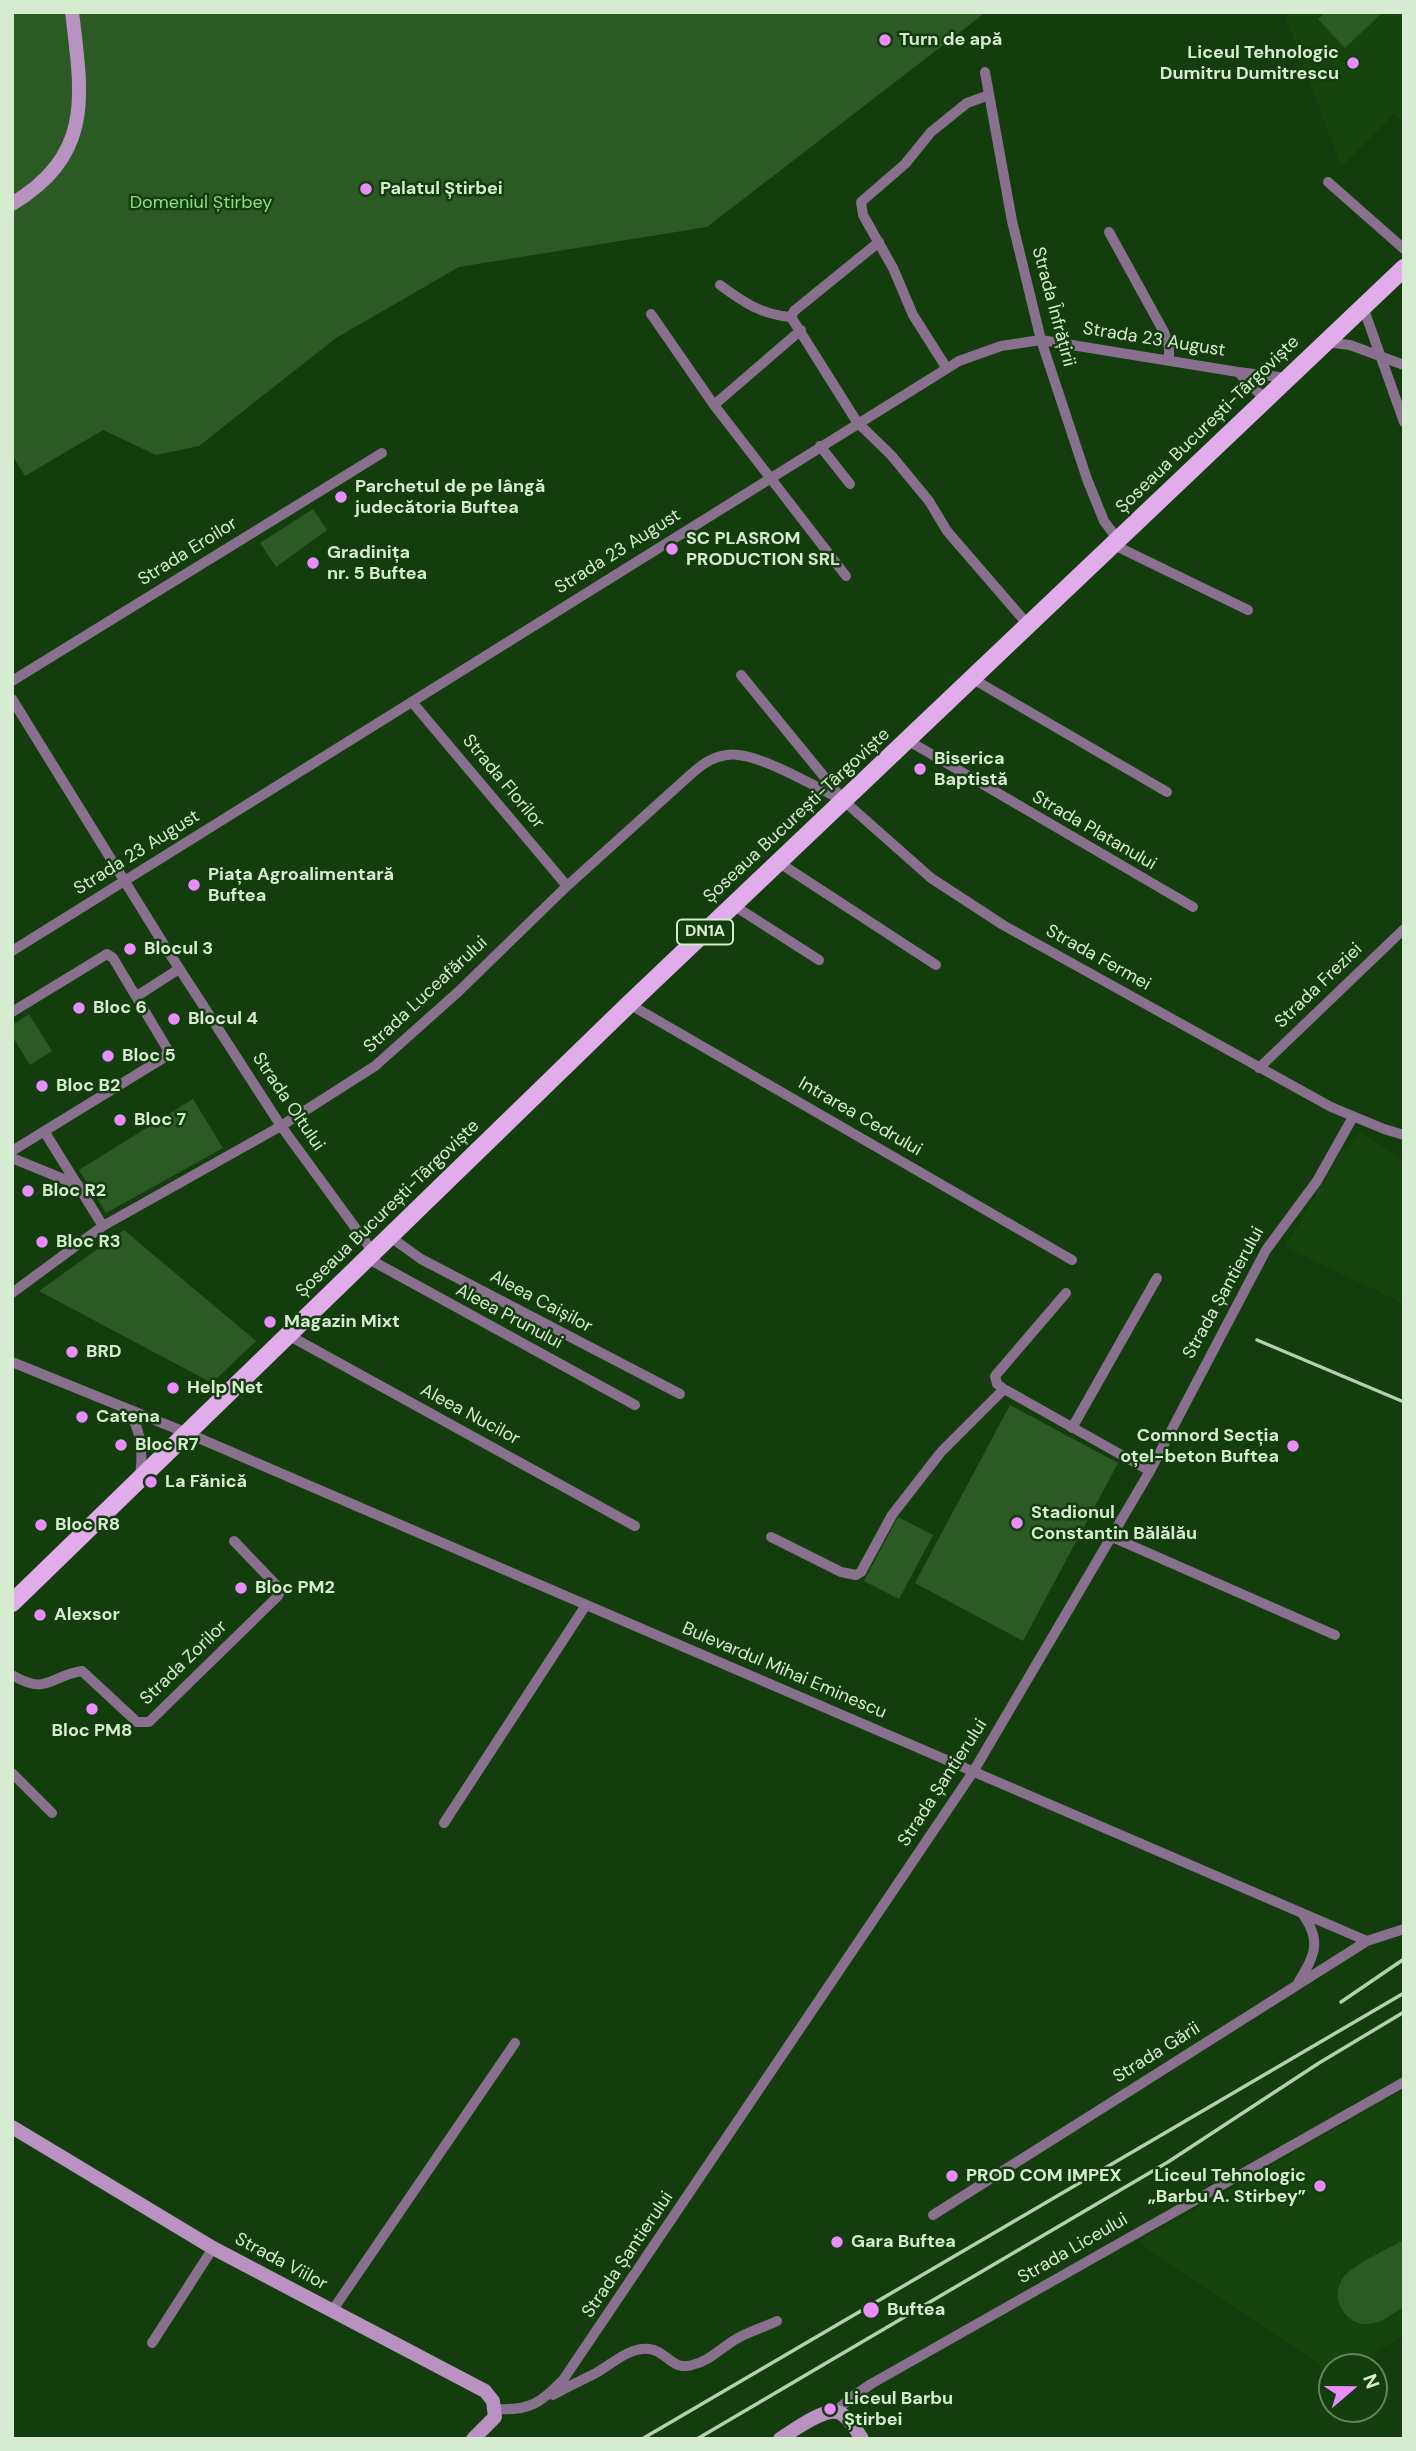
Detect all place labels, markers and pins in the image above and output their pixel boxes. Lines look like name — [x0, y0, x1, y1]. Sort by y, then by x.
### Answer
place label: Turn de apă — [899, 29, 1002, 51]
marker: Turn de apă — [877, 32, 893, 48]
place label: Liceul Tehnologic Dumitru Dumitrescu — [1160, 42, 1339, 84]
marker: Liceul Tehnologic Dumitru Dumitrescu — [1345, 55, 1361, 71]
place label: Palatul Știrbei — [380, 178, 503, 200]
marker: Palatul Știrbei — [358, 181, 374, 197]
place label: Parchetul de pe lângă judecătoria Buftea — [355, 476, 545, 518]
marker: Parchetul de pe lângă judecătoria Buftea — [333, 489, 349, 505]
place label: SC PLASROM PRODUCTION SRL — [686, 528, 840, 570]
marker: SC PLASROM PRODUCTION SRL — [664, 541, 680, 557]
place label: Gradinița nr. 5 Buftea — [327, 542, 427, 584]
marker: Gradinița nr. 5 Buftea — [305, 555, 321, 571]
place label: Biserica Baptistă — [934, 748, 1008, 790]
marker: Biserica Baptistă — [912, 761, 928, 777]
place label: Piața Agroalimentară Buftea — [208, 864, 394, 906]
marker: Piața Agroalimentară Buftea — [186, 877, 202, 893]
place label: Blocul 3 — [144, 938, 213, 960]
marker: Blocul 3 — [122, 941, 138, 957]
place label: Bloc 6 — [93, 997, 147, 1019]
marker: Bloc 6 — [71, 1000, 87, 1016]
place label: Blocul 4 — [188, 1008, 258, 1030]
marker: Blocul 4 — [166, 1011, 182, 1027]
place label: Bloc 5 — [122, 1045, 176, 1067]
marker: Bloc 5 — [100, 1048, 116, 1064]
place label: Bloc B2 — [56, 1075, 120, 1097]
marker: Bloc B2 — [34, 1078, 50, 1094]
place label: Bloc 7 — [134, 1109, 186, 1131]
marker: Bloc 7 — [112, 1112, 128, 1128]
place label: Bloc R2 — [42, 1180, 106, 1202]
marker: Bloc R2 — [20, 1183, 36, 1199]
place label: Bloc R3 — [56, 1231, 121, 1253]
marker: Bloc R3 — [34, 1234, 50, 1250]
place label: Magazin Mixt — [284, 1311, 400, 1333]
marker: Magazin Mixt — [262, 1314, 278, 1330]
place label: BRD — [86, 1341, 122, 1363]
marker: BRD — [64, 1344, 80, 1360]
place label: Help Net — [187, 1377, 263, 1399]
marker: Help Net — [165, 1380, 181, 1396]
place label: Catena — [96, 1406, 160, 1428]
marker: Catena — [74, 1409, 90, 1425]
place label: Comnord Secția oțel-beton Buftea — [1120, 1425, 1279, 1468]
place label: Bloc R7 — [135, 1434, 198, 1456]
marker: Bloc R7 — [113, 1437, 129, 1453]
marker: Comnord Secția oțel-beton Buftea — [1285, 1438, 1301, 1454]
place label: La Fănică — [165, 1471, 247, 1493]
marker: La Fănică — [143, 1474, 159, 1490]
place label: Stadionul Constantin Bălălău — [1031, 1502, 1197, 1544]
place label: Bloc R8 — [55, 1514, 120, 1536]
marker: Stadionul Constantin Bălălău — [1009, 1515, 1025, 1531]
marker: Bloc R8 — [33, 1517, 49, 1533]
place label: Bloc PM2 — [255, 1577, 335, 1599]
marker: Bloc PM2 — [233, 1580, 249, 1596]
place label: Alexsor — [54, 1604, 120, 1626]
marker: Alexsor — [32, 1607, 48, 1623]
marker: Bloc PM8 — [84, 1701, 100, 1717]
place label: Bloc PM8 — [52, 1720, 132, 1742]
place label: PROD COM IMPEX — [966, 2165, 1122, 2187]
place label: Liceul Tehnologic „Barbu A. Stirbey” — [1148, 2165, 1306, 2208]
marker: PROD COM IMPEX — [944, 2168, 960, 2184]
marker: Liceul Tehnologic „Barbu A. Stirbey” — [1312, 2178, 1328, 2194]
place label: Gara Buftea — [851, 2231, 956, 2253]
marker: Gara Buftea — [829, 2234, 845, 2250]
place label: Buftea — [887, 2299, 945, 2321]
marker: Buftea — [861, 2300, 881, 2320]
place label: Liceul Barbu Știrbei — [844, 2388, 953, 2430]
marker: Liceul Barbu Știrbei — [822, 2401, 838, 2417]

